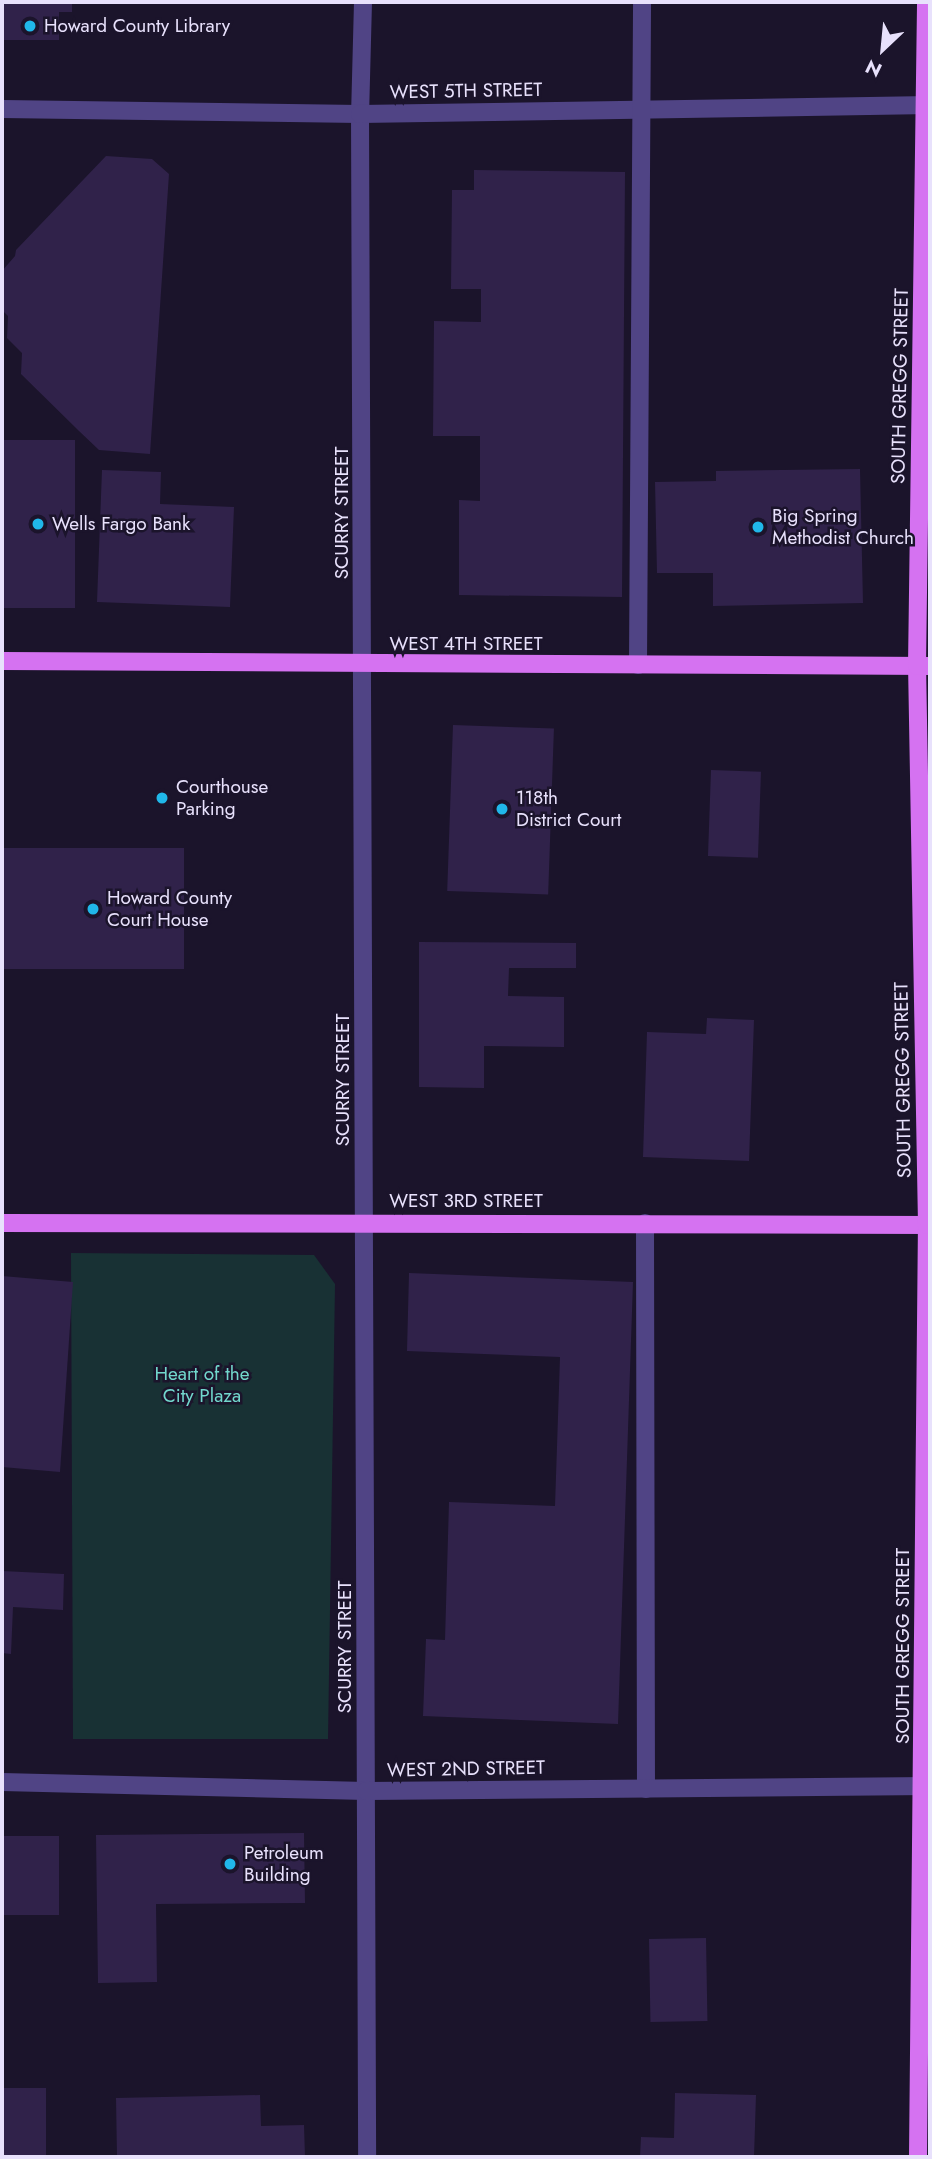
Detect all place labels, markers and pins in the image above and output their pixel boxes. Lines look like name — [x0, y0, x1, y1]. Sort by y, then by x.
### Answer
place label: Howard County Library — [44, 15, 230, 37]
marker: Howard County Library — [22, 18, 38, 34]
place label: Big Spring Methodist Church — [772, 505, 914, 549]
place label: Wells Fargo Bank — [52, 513, 190, 535]
marker: Wells Fargo Bank — [30, 516, 46, 532]
marker: Big Spring Methodist Church — [750, 519, 766, 535]
place label: Courthouse Parking — [176, 776, 268, 820]
place label: 118th District Court — [516, 787, 621, 831]
marker: Courthouse Parking — [154, 790, 170, 806]
marker: 118th District Court — [494, 801, 510, 817]
place label: Howard County Court House — [107, 887, 232, 931]
marker: Howard County Court House — [85, 901, 101, 917]
place label: Petroleum Building — [244, 1842, 324, 1886]
marker: Petroleum Building — [222, 1856, 238, 1872]

